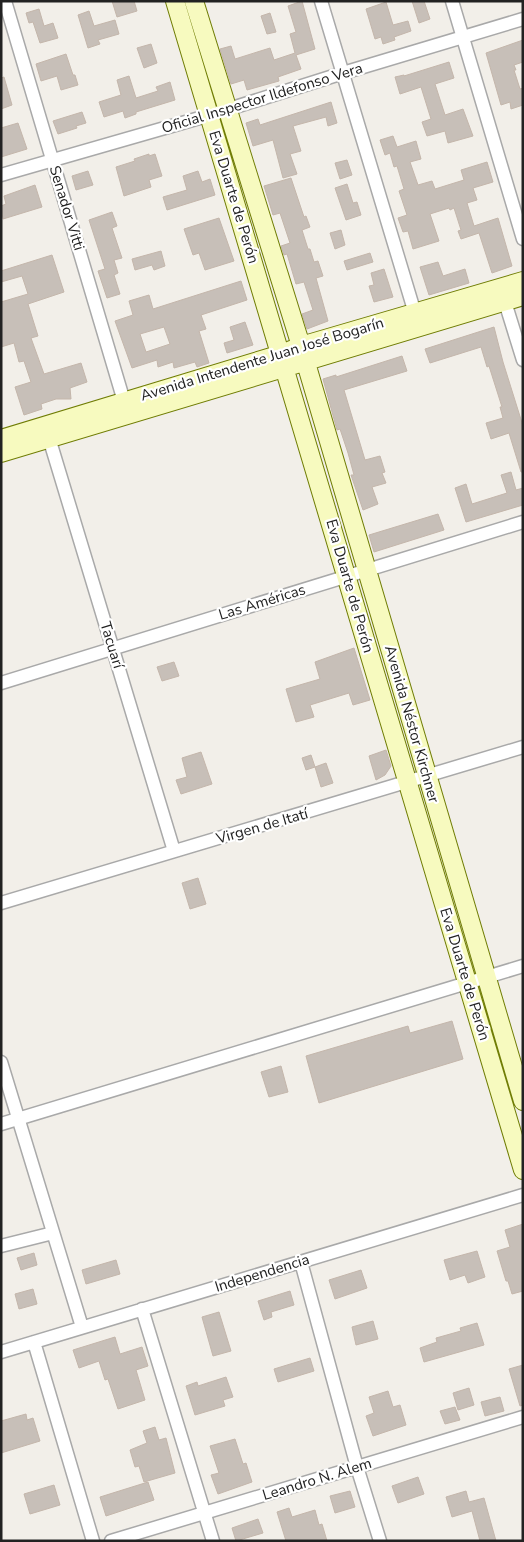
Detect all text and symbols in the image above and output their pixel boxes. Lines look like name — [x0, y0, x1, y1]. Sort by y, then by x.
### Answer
street label: Oficial Inspector Ildefonso Vera — [159, 58, 365, 138]
street label: Eva Duarte de Perón — [204, 128, 264, 266]
street label: Senador Vitti — [45, 163, 89, 253]
street label: Avenida Intendente Juan José Bogarín — [138, 312, 386, 406]
street label: Eva Duarte de Perón — [321, 517, 379, 655]
street label: Las Américas — [216, 579, 308, 625]
street label: Tacuarí — [95, 619, 129, 672]
street label: Avenida Néstor Kirchner — [380, 643, 444, 806]
street label: Virgen de Itatí — [213, 803, 312, 849]
street label: Eva Duarte de Perón — [435, 905, 495, 1043]
street label: Independencia — [212, 1249, 312, 1297]
street label: Leandro N. Alem — [260, 1453, 374, 1505]

